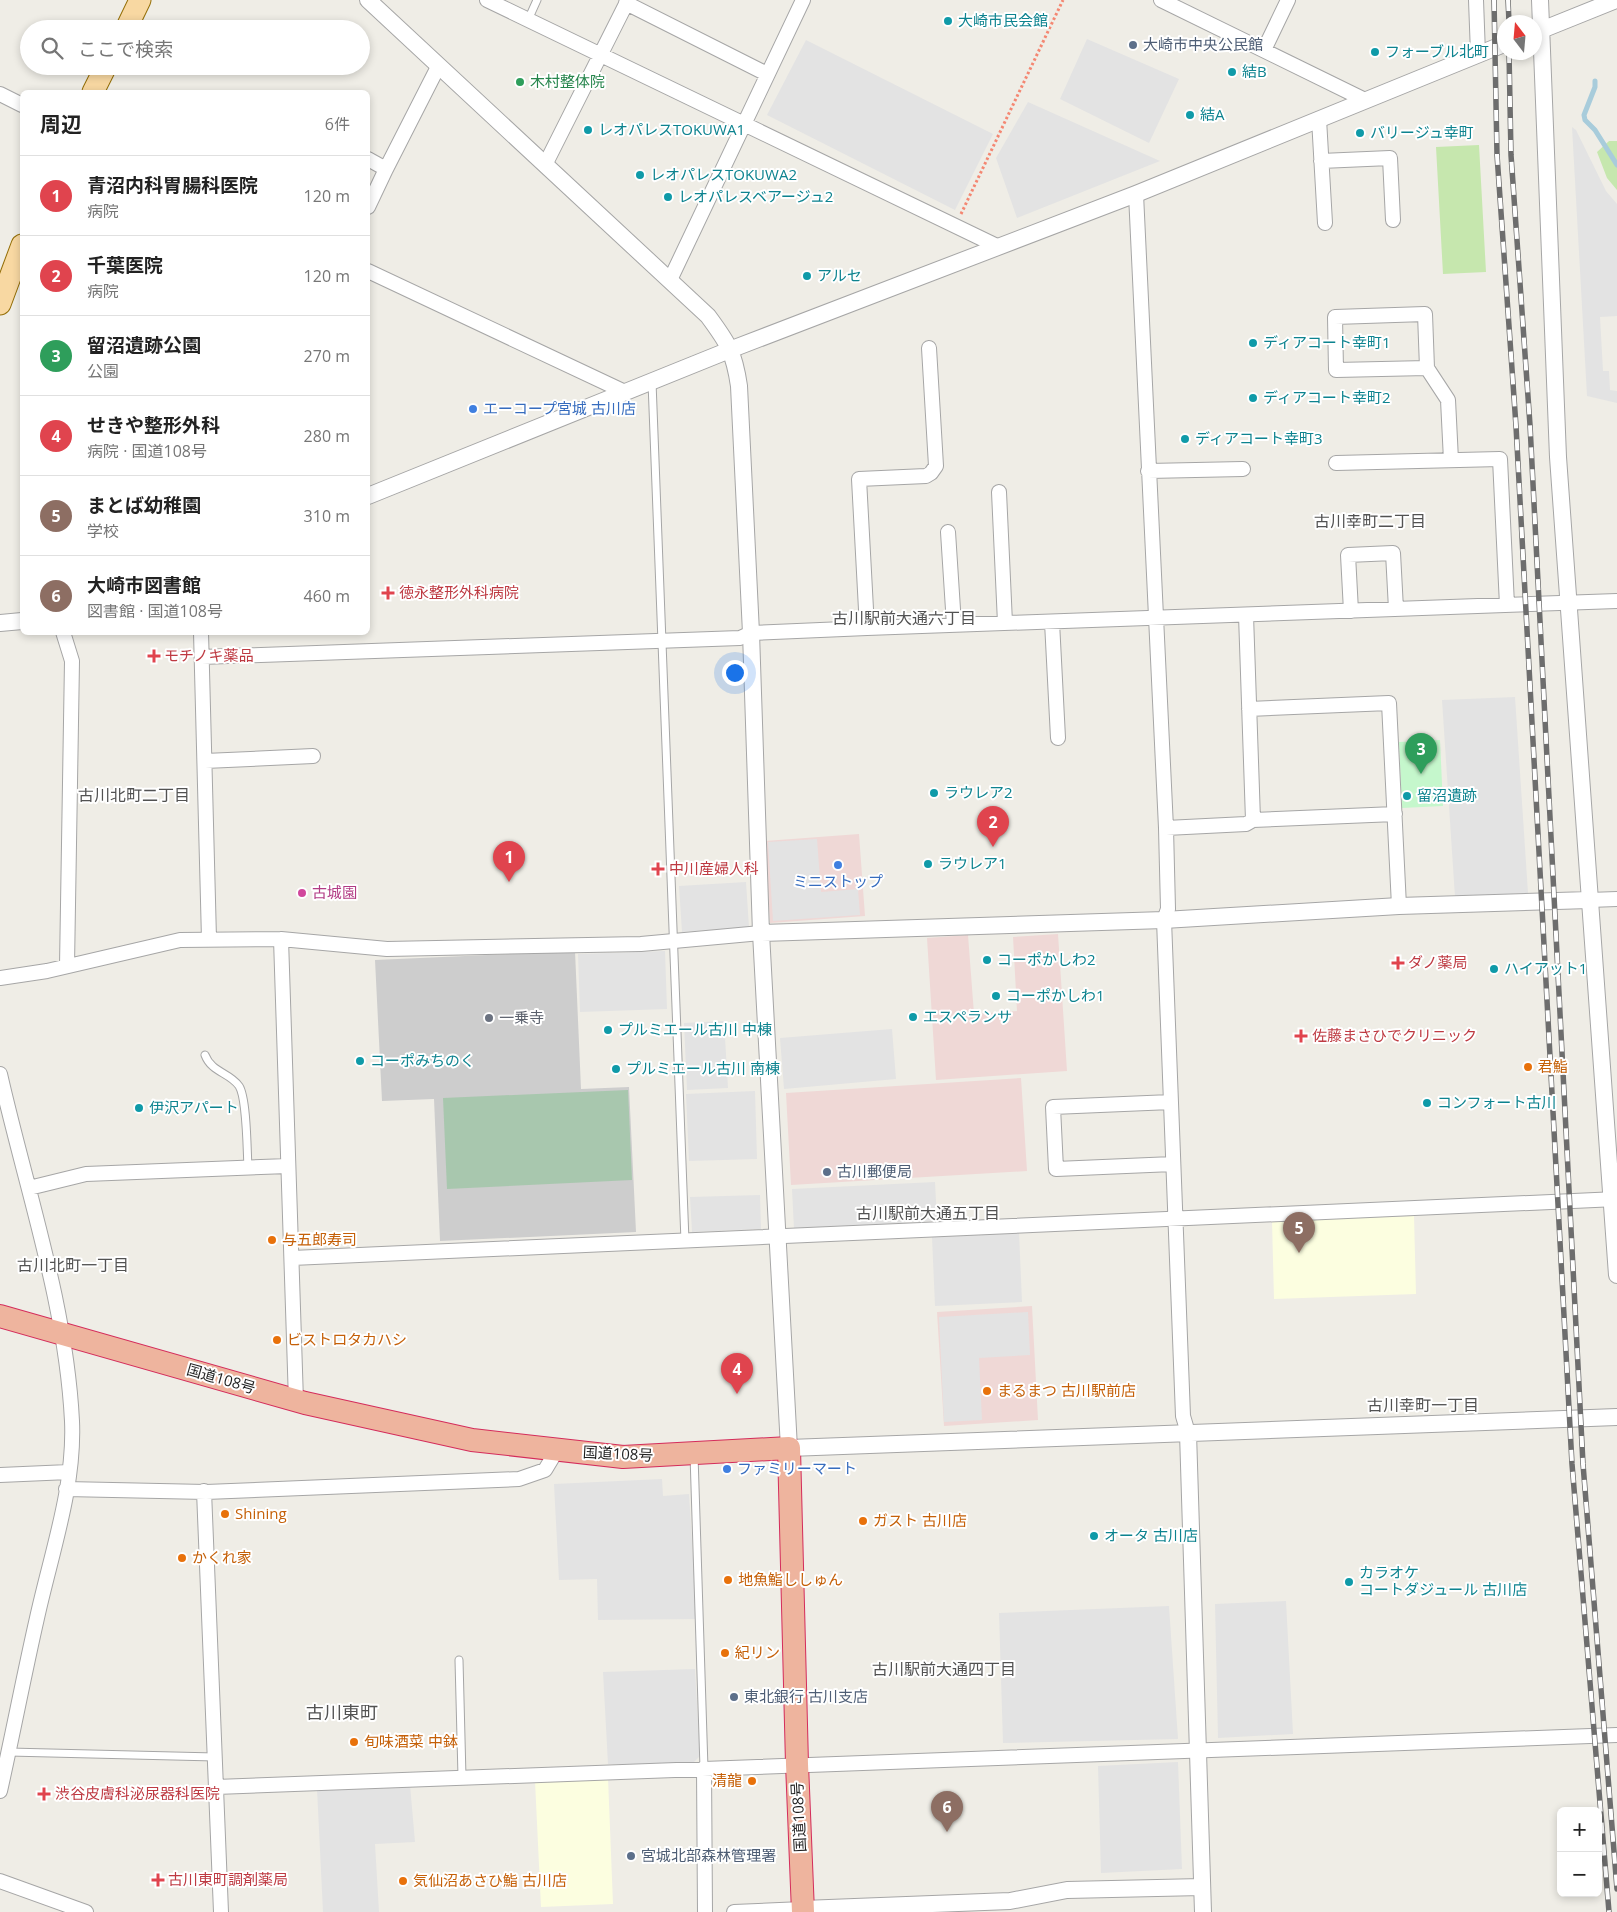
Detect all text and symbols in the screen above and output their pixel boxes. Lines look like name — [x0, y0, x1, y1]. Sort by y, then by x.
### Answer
place label: 大崎市民会館 — [958, 10, 1048, 30]
marker: 大崎市民会館 — [942, 15, 954, 27]
north arrow — [1497, 15, 1542, 60]
search box — [20, 20, 370, 75]
icon: search — [38, 34, 66, 62]
place label: 大崎市中央公民館 — [1143, 34, 1263, 54]
text: ここで検索 — [78, 36, 173, 62]
marker: 大崎市中央公民館 — [1127, 39, 1139, 51]
place label: フォーブル北町 — [1385, 41, 1489, 61]
marker: フォーブル北町 — [1369, 46, 1381, 58]
place label: 結B — [1242, 61, 1267, 81]
marker: 結B — [1226, 66, 1238, 78]
place label: 木村整体院 — [530, 71, 605, 91]
marker: 木村整体院 — [514, 76, 526, 88]
place label: 結A — [1200, 104, 1225, 124]
marker: 結A — [1184, 109, 1196, 121]
text: 周辺 — [40, 110, 82, 138]
text: 6件 — [325, 113, 350, 135]
place label: レオパレスTOKUWA1 — [598, 119, 745, 139]
place label: バリージュ幸町 — [1370, 122, 1474, 142]
marker: レオパレスTOKUWA1 — [582, 124, 594, 136]
marker: バリージュ幸町 — [1354, 127, 1366, 139]
place label: レオパレスTOKUWA2 — [650, 164, 797, 184]
marker: レオパレスTOKUWA2 — [634, 169, 646, 181]
text: 青沼内科胃腸科医院 — [87, 172, 258, 198]
text: 1 — [51, 185, 61, 207]
text: 120 m — [304, 185, 350, 207]
place label: レオパレスベアージュ2 — [678, 186, 833, 206]
marker: レオパレスベアージュ2 — [662, 191, 674, 203]
text: 病院 — [87, 200, 119, 222]
text: 千葉医院 — [87, 252, 163, 278]
text: 2 — [51, 265, 61, 287]
text: 120 m — [304, 265, 350, 287]
place label: アルセ — [817, 265, 862, 285]
marker: アルセ — [801, 270, 813, 282]
text: 病院 — [87, 280, 119, 302]
text: 留沼遺跡公園 — [87, 332, 201, 358]
place label: ディアコート幸町1 — [1263, 332, 1391, 352]
marker: ディアコート幸町1 — [1247, 337, 1259, 349]
text: 3 — [51, 345, 61, 367]
text: 270 m — [304, 345, 350, 367]
text: 公園 — [87, 360, 119, 382]
place label: ディアコート幸町2 — [1263, 387, 1391, 407]
marker: ディアコート幸町2 — [1247, 392, 1259, 404]
place label: エーコープ宮城 古川店 — [483, 398, 636, 418]
marker: エーコープ宮城 古川店 — [467, 403, 479, 415]
text: せきや整形外科 — [87, 412, 220, 438]
text: 4 — [51, 425, 61, 447]
text: 280 m — [304, 425, 350, 447]
place label: ディアコート幸町3 — [1195, 428, 1323, 448]
marker: ディアコート幸町3 — [1179, 433, 1191, 445]
text: 病院 · 国道108号 — [87, 440, 207, 462]
text: まとば幼稚園 — [87, 492, 201, 518]
text: 5 — [51, 505, 61, 527]
text: 310 m — [304, 505, 350, 527]
district label: 古川幸町二丁目 — [1314, 510, 1426, 532]
text: 学校 — [87, 520, 119, 542]
text: 大崎市図書館 — [87, 572, 201, 598]
place label: 徳永整形外科病院 — [399, 582, 519, 602]
text: 6 — [51, 585, 61, 607]
text: 460 m — [304, 585, 350, 607]
marker: 徳永整形外科病院 — [381, 586, 395, 600]
text: 図書館 · 国道108号 — [87, 600, 223, 622]
district label: 古川駅前大通六丁目 — [832, 607, 976, 629]
place label: モチノキ薬品 — [164, 645, 254, 665]
marker: モチノキ薬品 — [148, 650, 160, 662]
your location — [722, 660, 748, 686]
pin: 3 — [1405, 733, 1437, 774]
place label: ラウレア2 — [944, 782, 1013, 802]
district label: 古川北町二丁目 — [78, 784, 190, 806]
place label: 留沼遺跡 — [1417, 785, 1477, 805]
marker: ラウレア2 — [928, 787, 940, 799]
marker: 留沼遺跡 — [1401, 790, 1413, 802]
pin: 2 — [977, 806, 1009, 847]
pin: 1 — [493, 841, 525, 882]
place label: ラウレア1 — [938, 853, 1007, 873]
place label: 中川産婦人科 — [669, 858, 759, 878]
marker: ラウレア1 — [922, 858, 934, 870]
marker: ミニストップ — [832, 859, 844, 871]
marker: 中川産婦人科 — [651, 862, 665, 876]
place label: ミニストップ — [793, 871, 883, 891]
place label: 古城園 — [312, 882, 357, 902]
marker: 古城園 — [296, 887, 308, 899]
place label: コーポかしわ2 — [997, 949, 1096, 969]
place label: ダノ薬局 — [1408, 952, 1468, 972]
marker: コーポかしわ2 — [981, 954, 993, 966]
marker: ダノ薬局 — [1392, 957, 1404, 969]
place label: ハイアット1 — [1504, 958, 1587, 978]
marker: ハイアット1 — [1488, 963, 1500, 975]
place label: コーポかしわ1 — [1006, 985, 1105, 1005]
marker: コーポかしわ1 — [990, 990, 1002, 1002]
place label: エスペランサ — [923, 1006, 1012, 1026]
place label: 一乗寺 — [499, 1007, 544, 1027]
marker: エスペランサ — [907, 1011, 919, 1023]
marker: 一乗寺 — [483, 1012, 495, 1024]
place label: プルミエール古川 中棟 — [618, 1019, 772, 1039]
marker: プルミエール古川 中棟 — [602, 1024, 614, 1036]
place label: 佐藤まさひでクリニック — [1312, 1025, 1477, 1045]
marker: 佐藤まさひでクリニック — [1294, 1029, 1308, 1043]
place label: コーポみちのく — [370, 1050, 475, 1070]
marker: コーポみちのく — [354, 1055, 366, 1067]
place label: 君鮨 — [1538, 1056, 1568, 1076]
place label: プルミエール古川 南棟 — [626, 1058, 780, 1078]
marker: 君鮨 — [1522, 1061, 1534, 1073]
marker: プルミエール古川 南棟 — [610, 1063, 622, 1075]
place label: コンフォート古川 — [1437, 1092, 1557, 1112]
place label: 伊沢アパート — [149, 1097, 239, 1117]
marker: コンフォート古川 — [1421, 1097, 1433, 1109]
marker: 伊沢アパート — [133, 1102, 145, 1114]
place label: 古川郵便局 — [837, 1161, 912, 1181]
marker: 古川郵便局 — [821, 1166, 833, 1178]
district label: 古川駅前大通五丁目 — [856, 1202, 1000, 1224]
pin: 5 — [1283, 1212, 1315, 1253]
place label: 与五郎寿司 — [282, 1229, 357, 1249]
marker: 与五郎寿司 — [266, 1234, 278, 1246]
district label: 古川北町一丁目 — [17, 1254, 129, 1276]
place label: ビストロタカハシ — [287, 1329, 407, 1349]
marker: ビストロタカハシ — [271, 1334, 283, 1346]
pin: 4 — [721, 1353, 753, 1394]
street label: 国道108号 — [185, 1359, 258, 1397]
place label: まるまつ 古川駅前店 — [997, 1380, 1136, 1400]
marker: まるまつ 古川駅前店 — [981, 1385, 993, 1397]
district label: 古川幸町一丁目 — [1367, 1394, 1479, 1416]
street label: 国道108号 — [582, 1441, 654, 1465]
place label: ファミリーマート — [737, 1458, 857, 1478]
marker: ファミリーマート — [721, 1463, 733, 1475]
place label: Shining — [235, 1503, 287, 1523]
marker: Shining — [219, 1508, 231, 1520]
place label: ガスト 古川店 — [873, 1510, 967, 1530]
marker: ガスト 古川店 — [857, 1515, 869, 1527]
place label: オータ 古川店 — [1104, 1525, 1198, 1545]
marker: オータ 古川店 — [1088, 1530, 1100, 1542]
place label: かくれ家 — [192, 1547, 252, 1567]
marker: かくれ家 — [176, 1552, 188, 1564]
place label: カラオケ コートダジュール 古川店 — [1359, 1562, 1527, 1599]
place label: 地魚鮨ししゅん — [738, 1569, 843, 1589]
marker: 地魚鮨ししゅん — [722, 1574, 734, 1586]
marker: カラオケ コートダジュール 古川店 — [1343, 1576, 1355, 1588]
place label: 紀リン — [735, 1642, 780, 1662]
marker: 紀リン — [719, 1647, 731, 1659]
district label: 古川駅前大通四丁目 — [872, 1658, 1016, 1680]
place label: 東北銀行 古川支店 — [744, 1686, 868, 1706]
marker: 東北銀行 古川支店 — [728, 1691, 740, 1703]
district label: 古川東町 — [306, 1700, 378, 1724]
place label: 旬味酒菜 中鉢 — [364, 1731, 458, 1751]
marker: 旬味酒菜 中鉢 — [348, 1736, 360, 1748]
place label: 清龍 — [712, 1770, 742, 1790]
marker: 清龍 — [746, 1775, 758, 1787]
street label: 国道108号 — [786, 1781, 810, 1853]
place label: 渋谷皮膚科泌尿器科医院 — [55, 1783, 220, 1803]
marker: 渋谷皮膚科泌尿器科医院 — [37, 1787, 51, 1801]
pin: 6 — [931, 1791, 963, 1832]
map controls — [1557, 1807, 1602, 1897]
button: + — [1557, 1807, 1602, 1852]
place label: 宮城北部森林管理署 — [641, 1845, 776, 1865]
marker: 宮城北部森林管理署 — [625, 1850, 637, 1862]
button: − — [1557, 1852, 1602, 1897]
place label: 古川東町調剤薬局 — [168, 1869, 288, 1889]
place label: 気仙沼あさひ鮨 古川店 — [413, 1870, 567, 1890]
marker: 古川東町調剤薬局 — [152, 1874, 164, 1886]
marker: 気仙沼あさひ鮨 古川店 — [397, 1875, 409, 1887]

